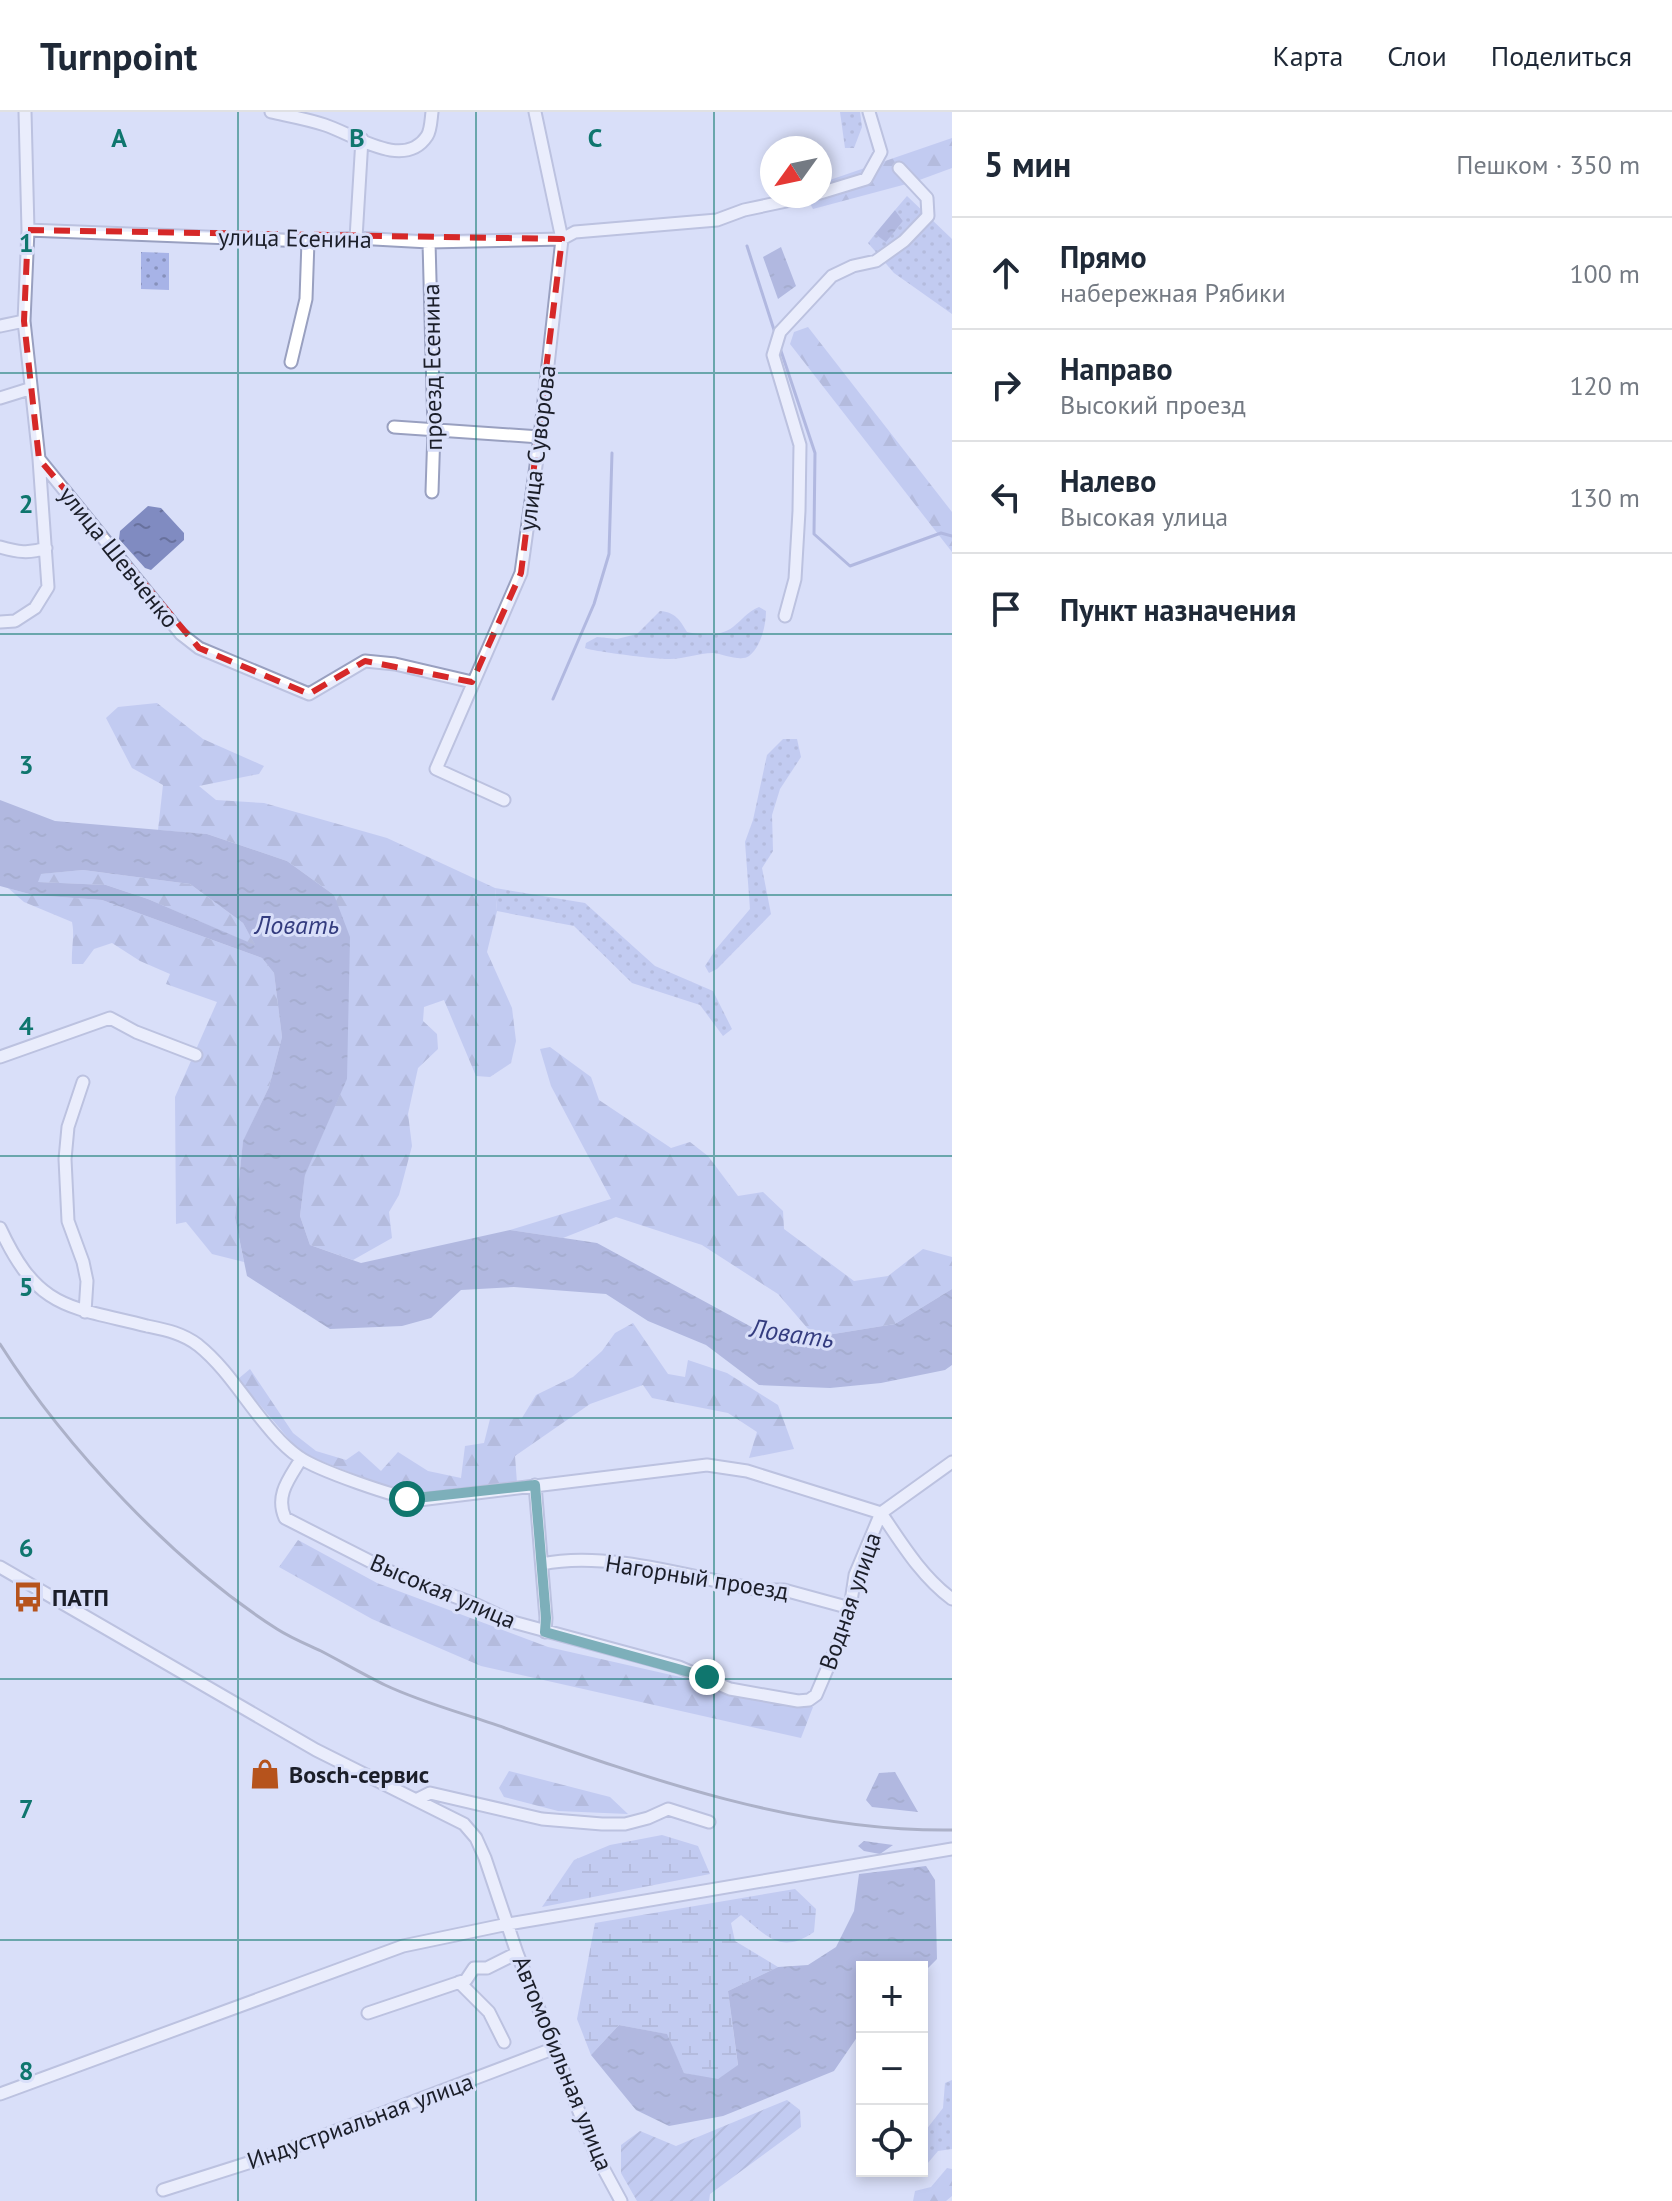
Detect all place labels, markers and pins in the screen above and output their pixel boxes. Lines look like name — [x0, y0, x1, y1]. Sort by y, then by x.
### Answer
bus stop icon: ПАТП — [11, 1580, 45, 1614]
place label: ПАТП — [52, 1582, 109, 1613]
shop icon: Bosch-сервис — [248, 1757, 282, 1791]
place label: Bosch-сервис — [289, 1759, 429, 1790]

